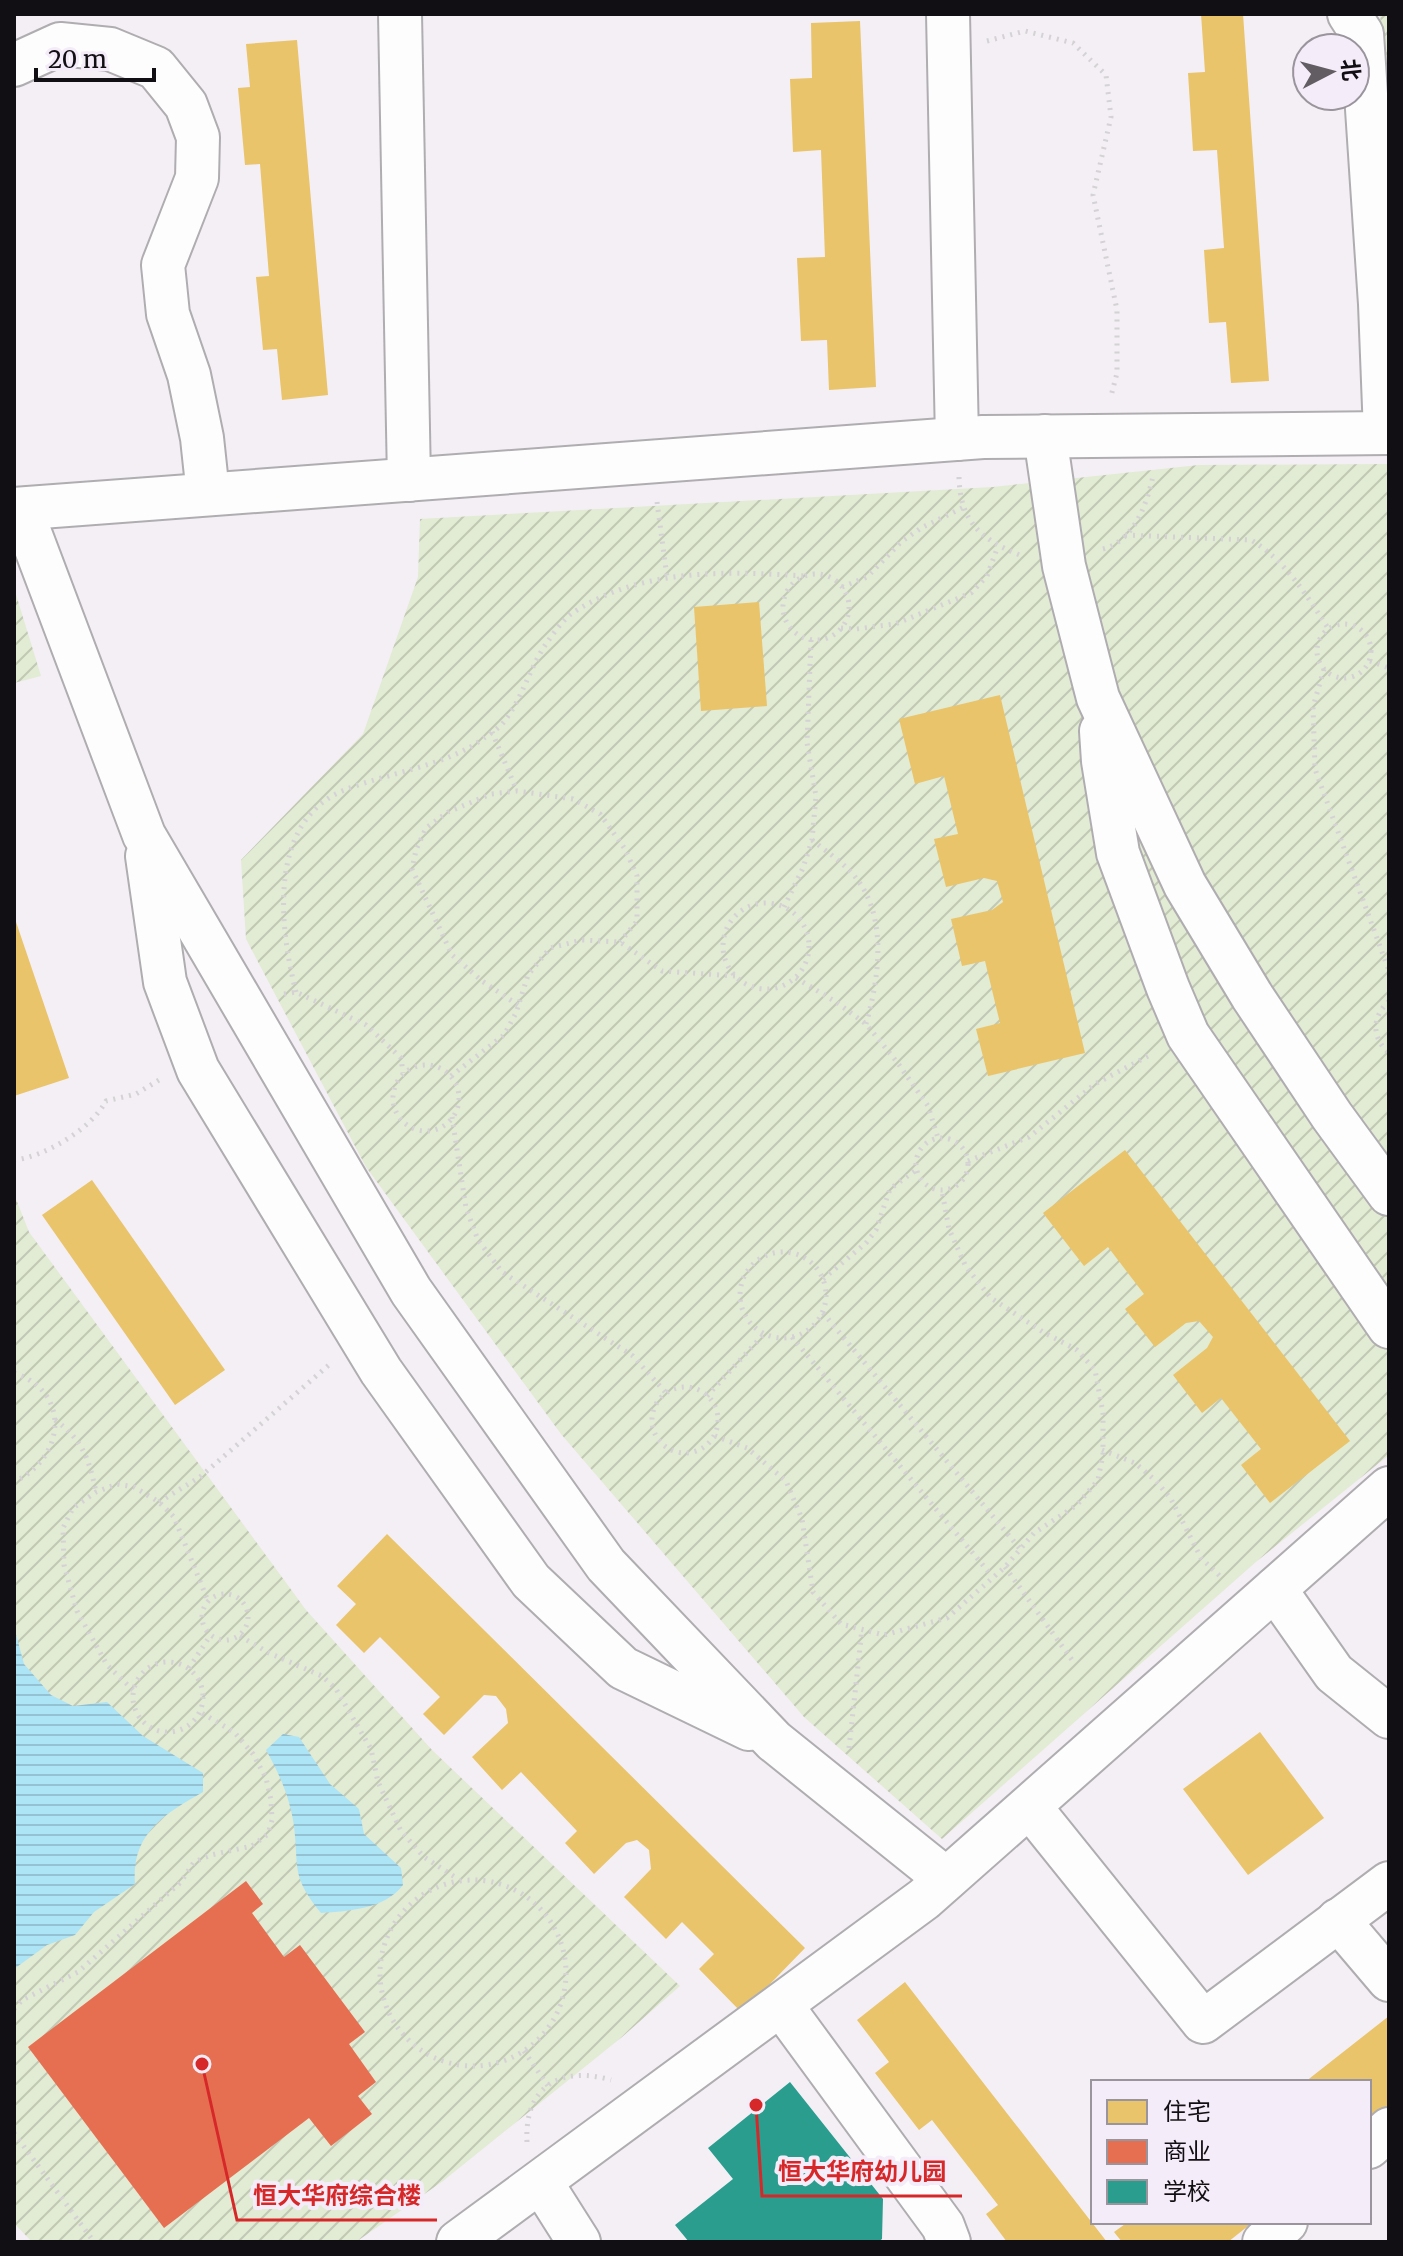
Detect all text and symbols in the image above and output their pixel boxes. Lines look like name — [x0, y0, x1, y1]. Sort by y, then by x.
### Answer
scale bar — [36, 32, 154, 82]
north arrow — [1291, 32, 1371, 112]
text: 20 m — [48, 44, 107, 75]
text: 北 — [1336, 57, 1366, 82]
legend — [1091, 2080, 1371, 2224]
text: 住宅 — [1163, 2096, 1211, 2127]
text: 商业 — [1163, 2136, 1211, 2167]
callout: 恒大华府幼儿园 — [762, 2148, 962, 2196]
text: 恒大华府幼儿园 — [778, 2156, 946, 2187]
callout: 恒大华府综合楼 — [237, 2172, 437, 2220]
text: 学校 — [1163, 2176, 1211, 2207]
text: 恒大华府综合楼 — [253, 2180, 421, 2211]

